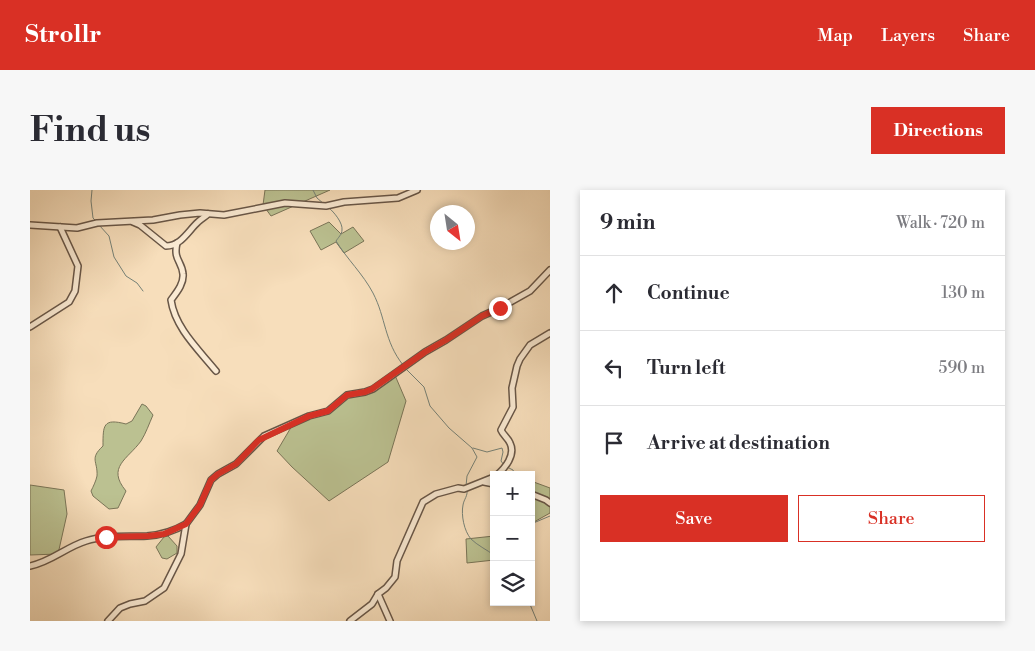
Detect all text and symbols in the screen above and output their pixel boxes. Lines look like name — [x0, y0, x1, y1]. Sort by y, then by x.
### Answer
text: Strollr — [25, 20, 101, 50]
text: Map — [818, 24, 853, 47]
text: Layers — [881, 24, 935, 47]
text: Share — [963, 24, 1010, 47]
button: Directions — [871, 107, 1005, 154]
text: Find us — [30, 109, 150, 152]
north arrow — [430, 205, 475, 250]
text: 9 min — [600, 210, 655, 236]
text: Walk · 720 m — [896, 213, 985, 233]
icon: ahead — [600, 279, 628, 307]
text: Continue — [647, 281, 730, 305]
text: 130 m — [941, 283, 985, 303]
route end — [489, 297, 512, 320]
icon: left — [600, 354, 628, 382]
text: Turn left — [647, 356, 726, 380]
text: 590 m — [939, 358, 985, 378]
icon: arrive — [600, 429, 628, 457]
text: Arrive at destination — [647, 431, 830, 455]
map controls — [490, 471, 535, 606]
button: + — [490, 471, 535, 516]
button: Save — [600, 495, 788, 542]
button: Share — [798, 495, 985, 542]
button: − — [490, 516, 535, 561]
route start — [95, 526, 118, 549]
button: layers — [490, 561, 535, 606]

